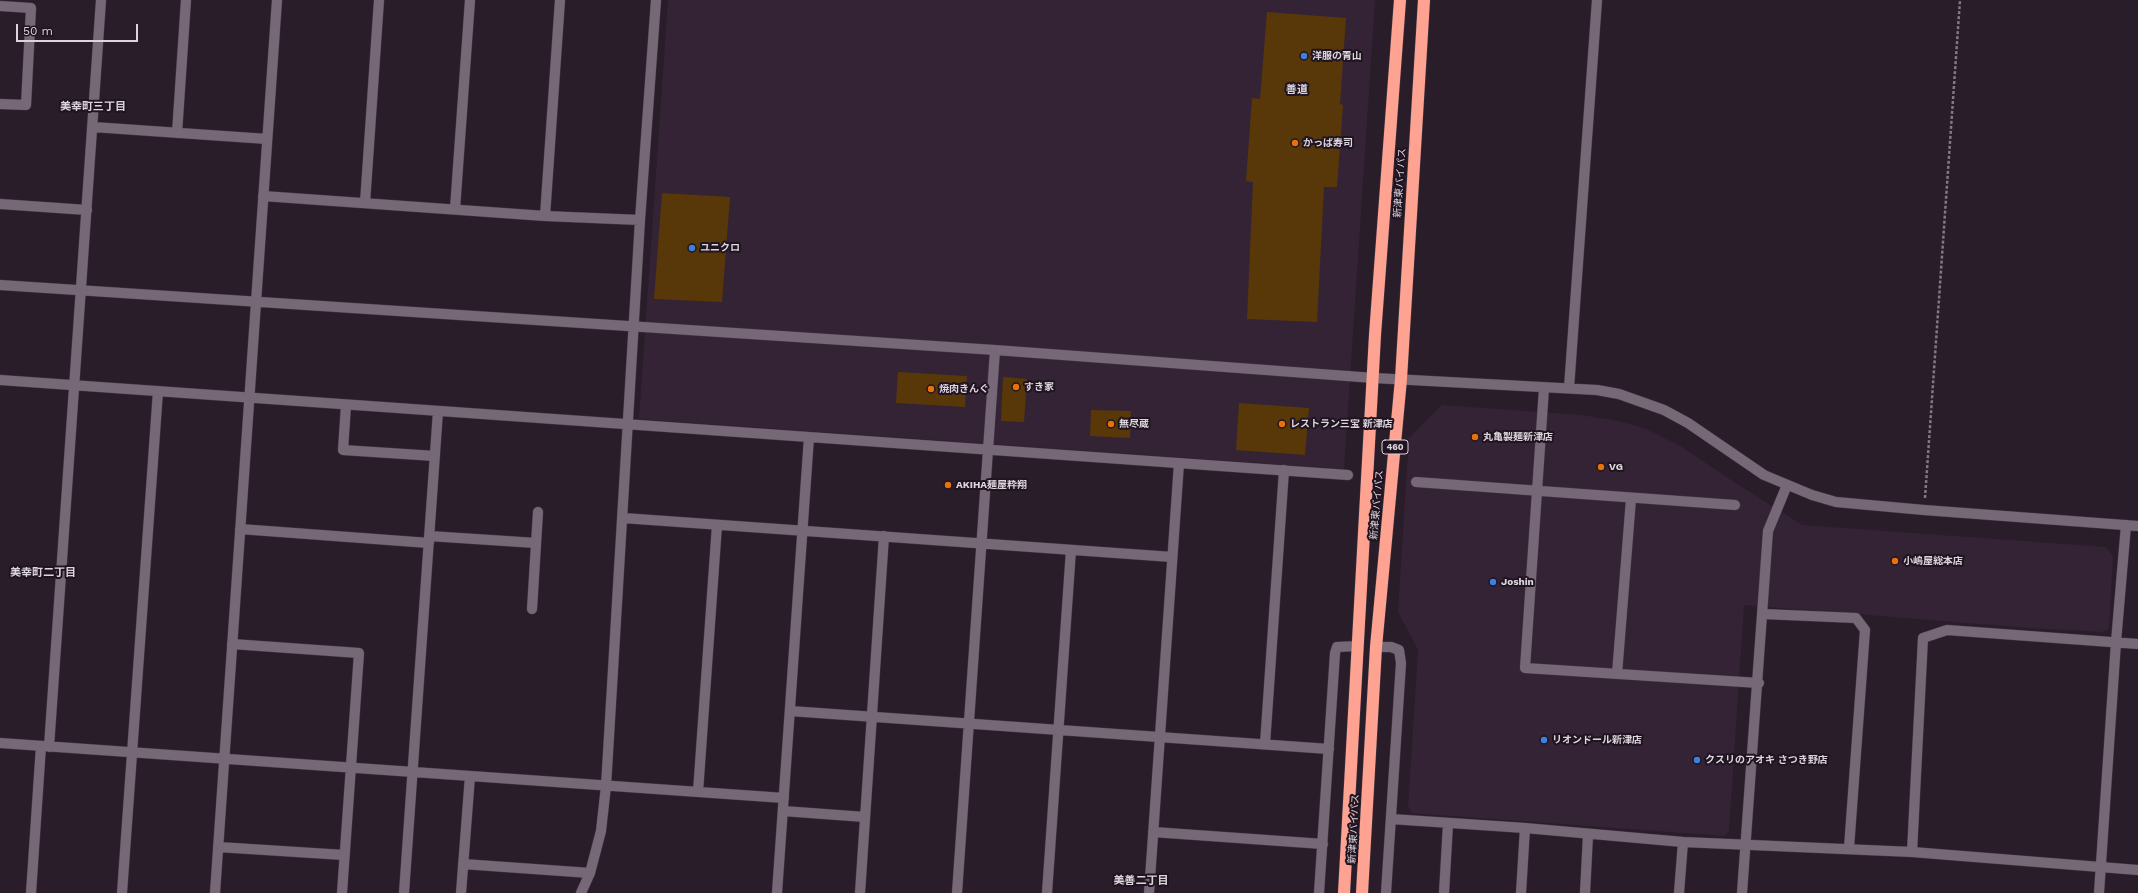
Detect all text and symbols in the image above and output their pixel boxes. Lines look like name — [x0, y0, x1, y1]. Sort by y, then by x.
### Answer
scale bar — [18, 16, 140, 42]
text: 50 m — [23, 24, 53, 38]
place label: 洋服の青山 — [1312, 50, 1362, 62]
marker: 洋服の青山 — [1299, 51, 1309, 61]
district label: 善道 — [1286, 83, 1308, 97]
district label: 美幸町三丁目 — [60, 100, 126, 114]
place label: かっぱ寿司 — [1303, 137, 1353, 149]
marker: かっぱ寿司 — [1290, 138, 1300, 148]
street label: 新津東バイパス — [1392, 148, 1408, 218]
place label: ユニクロ — [700, 242, 740, 254]
marker: ユニクロ — [687, 243, 697, 253]
place label: すき家 — [1024, 381, 1054, 393]
marker: すき家 — [1011, 382, 1021, 392]
place label: 焼肉きんぐ — [939, 383, 989, 395]
marker: 焼肉きんぐ — [926, 384, 936, 394]
place label: 無尽蔵 — [1119, 418, 1149, 430]
place label: レストラン三宝 新津店 — [1290, 418, 1393, 430]
marker: 無尽蔵 — [1106, 419, 1116, 429]
marker: レストラン三宝 新津店 — [1277, 419, 1287, 429]
place label: 丸亀製麺新津店 — [1483, 431, 1553, 443]
marker: 丸亀製麺新津店 — [1470, 432, 1480, 442]
road number: 460 — [1382, 440, 1408, 454]
place label: VG — [1609, 461, 1623, 473]
marker: VG — [1596, 462, 1606, 472]
street label: 新津東バイパス — [1368, 470, 1386, 540]
place label: AKIHA麺屋粋翔 — [956, 479, 1027, 491]
marker: AKIHA麺屋粋翔 — [943, 480, 953, 490]
place label: 小嶋屋総本店 — [1903, 555, 1963, 567]
marker: 小嶋屋総本店 — [1890, 556, 1900, 566]
district label: 美幸町二丁目 — [10, 566, 76, 580]
place label: Joshin — [1501, 576, 1534, 588]
marker: Joshin — [1488, 577, 1498, 587]
place label: リオンドール新津店 — [1552, 734, 1642, 746]
marker: リオンドール新津店 — [1539, 735, 1549, 745]
place label: クスリのアオキ さつき野店 — [1705, 754, 1828, 766]
marker: クスリのアオキ さつき野店 — [1692, 755, 1702, 765]
street label: 新津東バイパス — [1346, 794, 1362, 864]
district label: 美善二丁目 — [1114, 874, 1168, 888]

